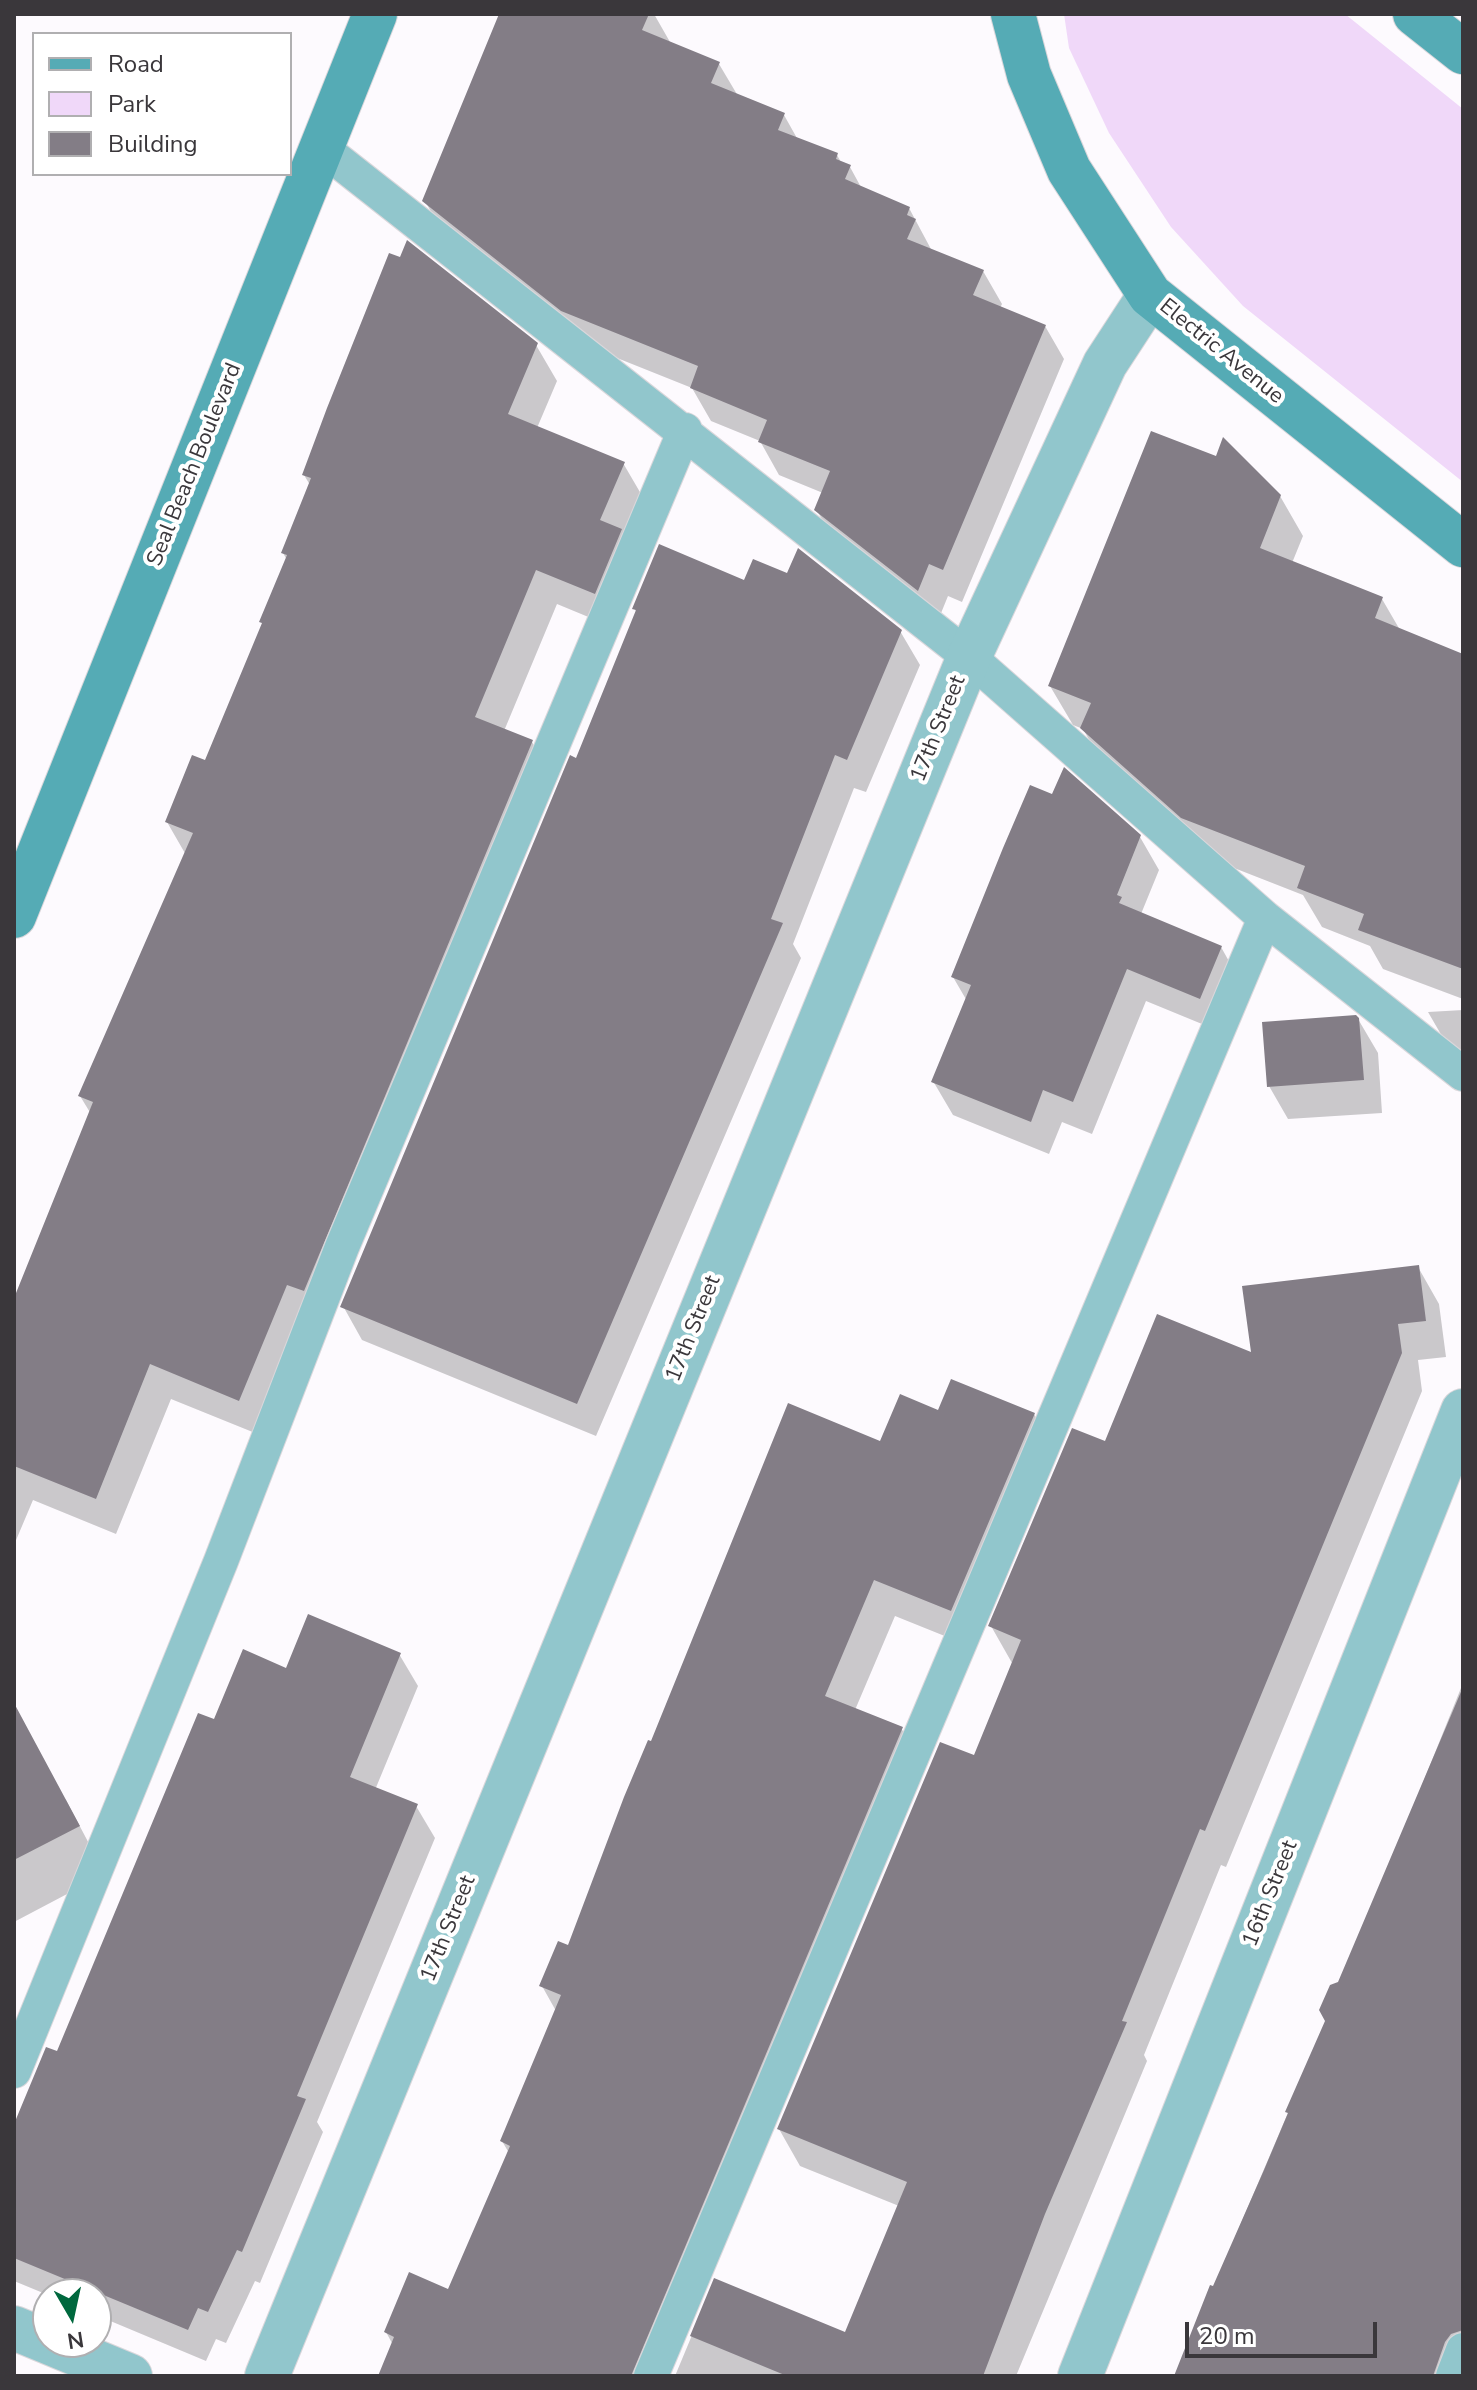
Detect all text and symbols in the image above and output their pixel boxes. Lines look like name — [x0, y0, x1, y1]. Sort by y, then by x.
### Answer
legend — [32, 32, 292, 176]
text: Road — [108, 48, 164, 80]
text: Park — [108, 88, 156, 120]
text: Building — [108, 128, 198, 160]
street label: Electric Avenue — [1153, 294, 1289, 410]
street label: Seal Beach Boulevard — [142, 360, 248, 570]
street label: 17th Street — [906, 672, 972, 786]
street label: 17th Street — [661, 1272, 727, 1386]
street label: 16th Street — [1238, 1837, 1304, 1951]
street label: 17th Street — [416, 1872, 482, 1986]
north arrow — [32, 2278, 112, 2358]
scale bar — [1189, 2306, 1381, 2356]
text: 20 m — [1199, 2320, 1255, 2352]
text: N — [65, 2324, 86, 2356]

